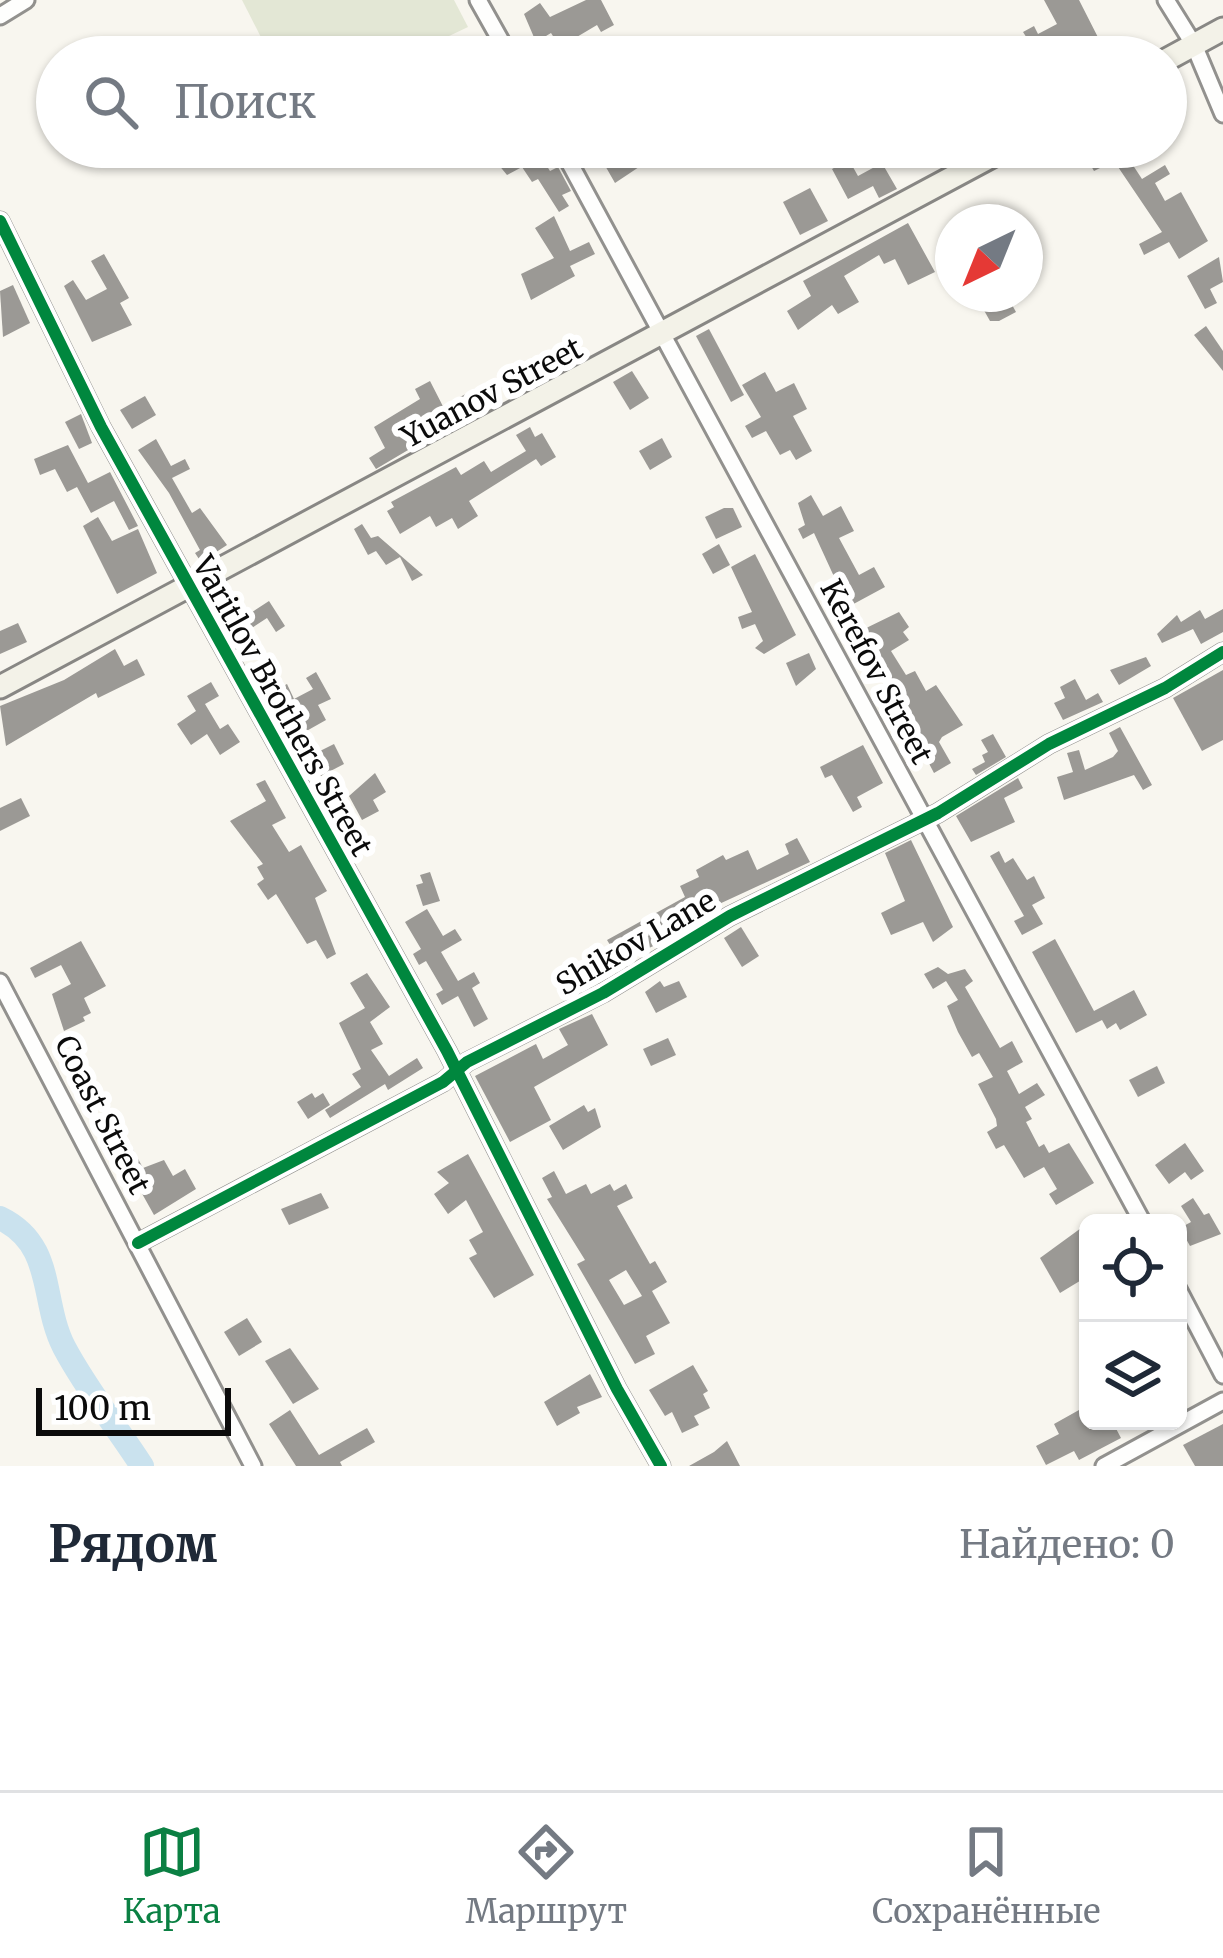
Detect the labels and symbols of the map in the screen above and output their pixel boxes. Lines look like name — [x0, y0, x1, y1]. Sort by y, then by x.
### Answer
north arrow — [935, 204, 1043, 312]
street label: Yuanov Street — [394, 328, 589, 456]
street label: Varitlov Brothers Street — [184, 548, 381, 863]
street label: Kerefov Street — [812, 573, 942, 770]
street label: Shikov Lane — [549, 881, 722, 1003]
street label: Coast Street — [47, 1029, 159, 1200]
scale bar — [36, 1382, 231, 1435]

